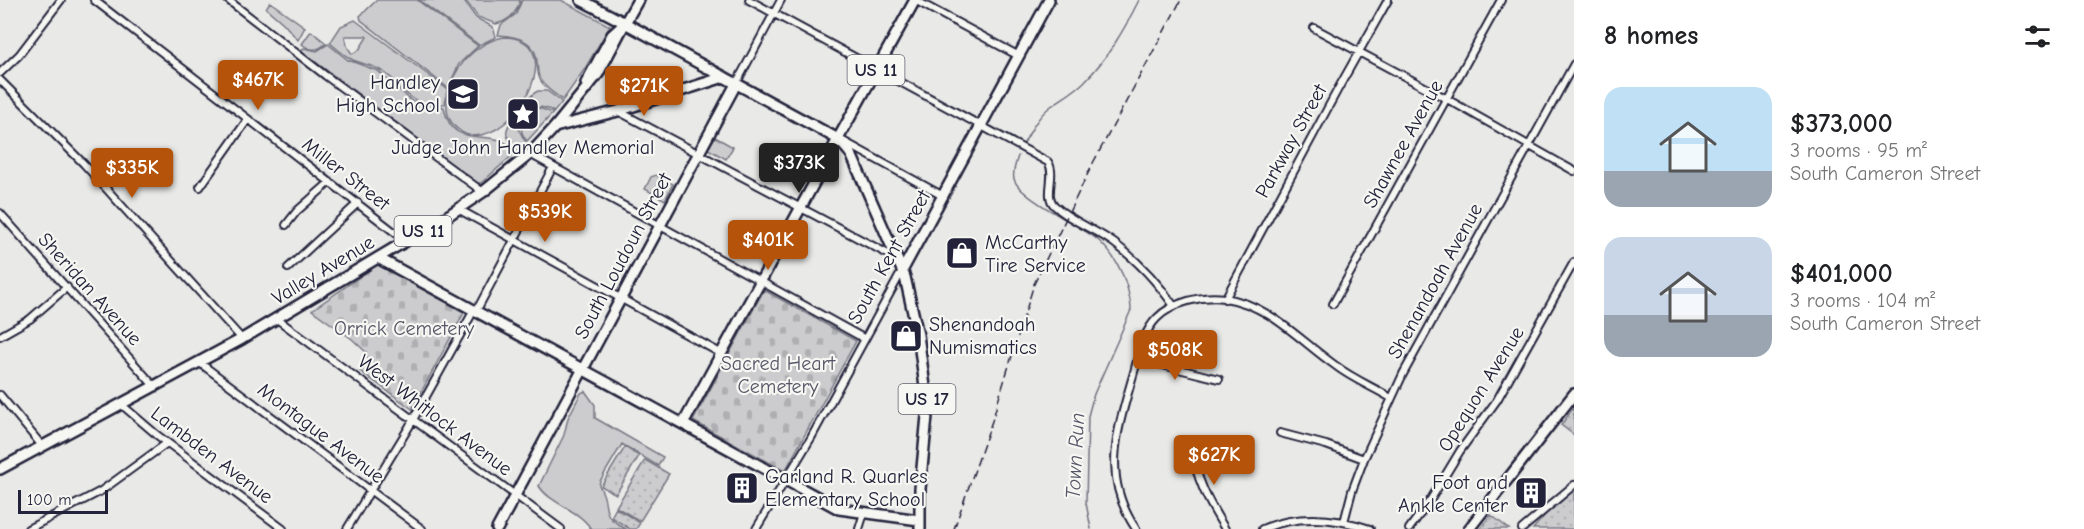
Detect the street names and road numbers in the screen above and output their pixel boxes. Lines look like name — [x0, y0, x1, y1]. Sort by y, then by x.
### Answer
road number: US 11 — [848, 55, 904, 85]
street label: Shawnee Avenue — [1358, 76, 1448, 212]
street label: Parkway Street — [1250, 79, 1332, 202]
street label: Miller Street — [298, 133, 395, 216]
street label: South Loudoun Street — [570, 168, 677, 343]
street label: South Kent Street — [843, 185, 936, 328]
street label: Shenandoah Avenue — [1383, 199, 1487, 363]
road number: US 11 — [394, 216, 452, 246]
street label: Sheridan Avenue — [33, 228, 147, 350]
street label: Valley Avenue — [268, 230, 378, 310]
street label: Opequon Avenue — [1433, 322, 1529, 456]
street label: West Whitlock Avenue — [353, 350, 517, 480]
street label: Montague Avenue — [253, 378, 389, 488]
road number: US 17 — [898, 384, 956, 414]
street label: Lambden Avenue — [147, 402, 277, 508]

